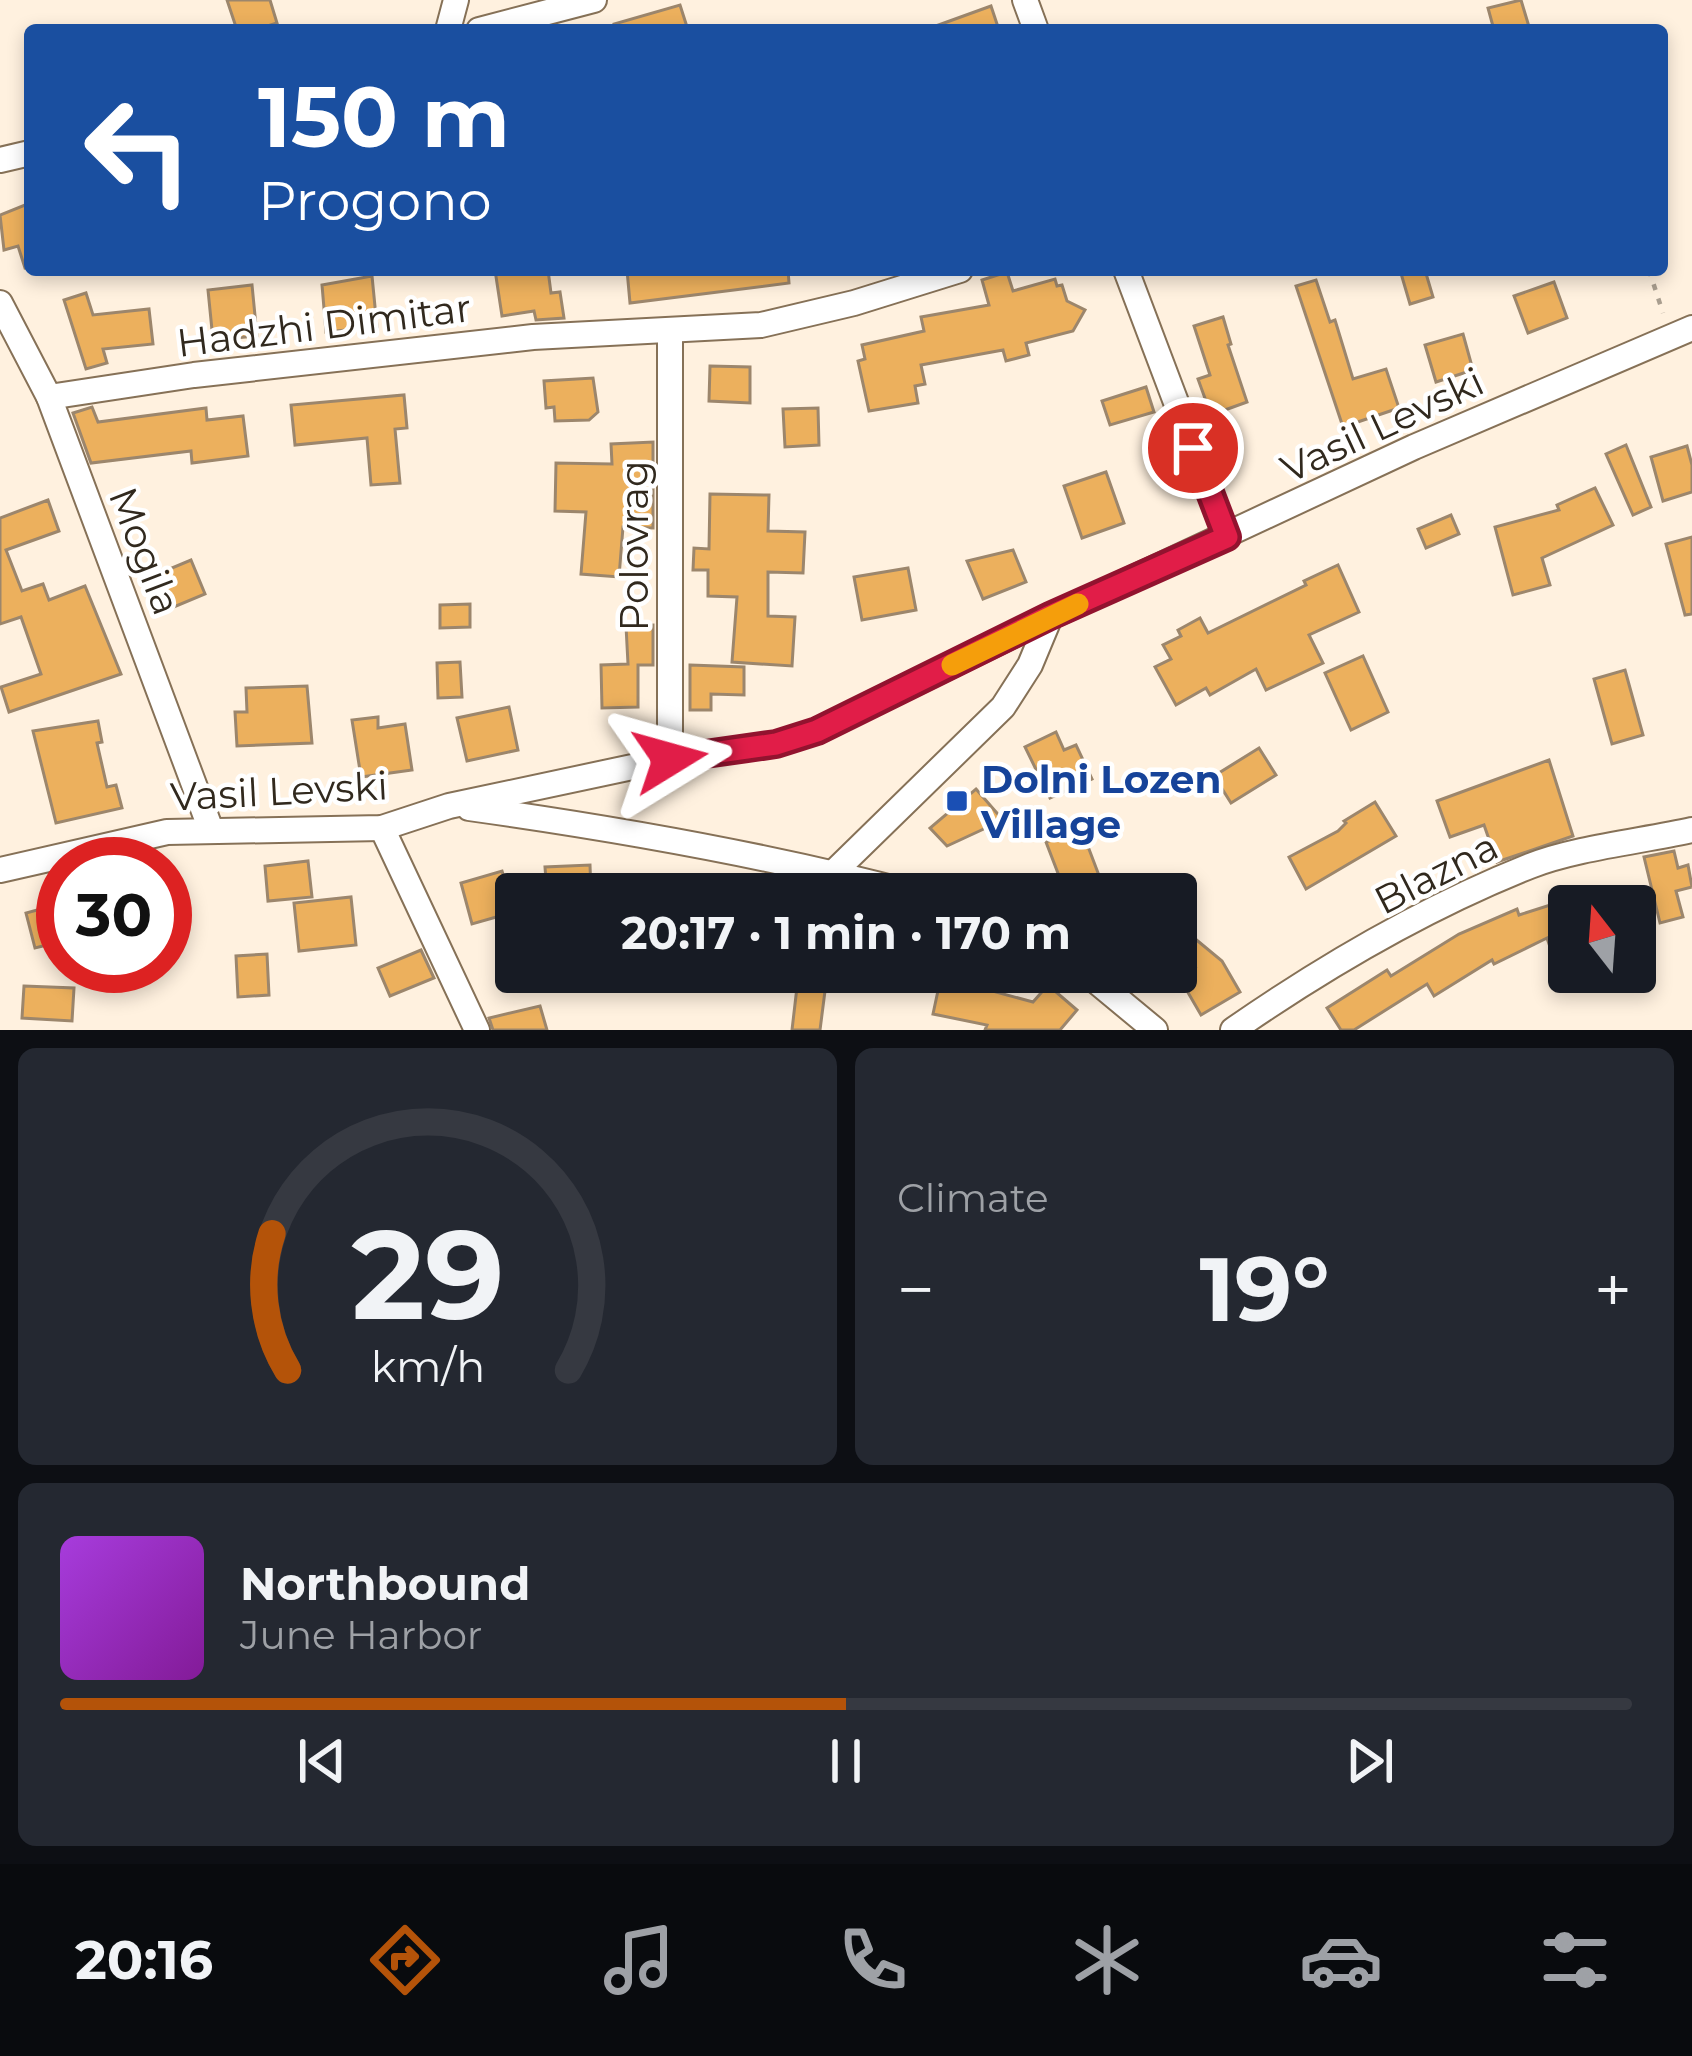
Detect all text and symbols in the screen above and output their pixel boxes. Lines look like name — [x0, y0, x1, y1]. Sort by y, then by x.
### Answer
text: 150 m — [258, 66, 510, 168]
icon: left — [60, 72, 216, 228]
text: Progono — [258, 168, 492, 234]
street label: Hadzhi Dimitar — [174, 283, 474, 367]
street label: Vasil Levski — [1273, 357, 1491, 493]
pin — [1142, 397, 1244, 499]
icon: arrive — [1160, 415, 1226, 481]
street label: Polovrag — [610, 460, 658, 632]
street label: Mogila — [99, 481, 191, 621]
position arrow — [607, 696, 733, 822]
place label: Dolni Lozen Village — [980, 755, 1221, 848]
street label: Vasil Levski — [169, 761, 389, 821]
marker: Dolni Lozen Village — [944, 788, 970, 814]
street label: Blazna — [1366, 822, 1506, 924]
speed limit sign: 30 — [36, 837, 192, 993]
north arrow — [1548, 885, 1656, 993]
map controls — [1548, 885, 1656, 993]
text: 20:17 · 1 min · 170 m — [621, 905, 1071, 960]
text: Climate — [897, 1174, 1049, 1222]
text: 29 — [351, 1198, 504, 1350]
text: 19° — [1199, 1234, 1330, 1344]
text: − — [897, 1249, 935, 1330]
text: + — [1594, 1249, 1632, 1330]
text: km/h — [370, 1339, 485, 1392]
text: Northbound — [240, 1556, 530, 1611]
text: June Harbor — [240, 1611, 482, 1659]
icon: previous — [289, 1728, 355, 1794]
icon: pause — [813, 1728, 879, 1794]
icon: next — [1337, 1728, 1403, 1794]
icon: directions — [363, 1918, 447, 2002]
icon: music — [597, 1918, 681, 2002]
icon: phone — [831, 1918, 915, 2002]
icon: climate — [1065, 1918, 1149, 2002]
icon: car — [1299, 1918, 1383, 2002]
icon: filters — [1533, 1918, 1617, 2002]
text: 20:16 — [75, 1927, 213, 1993]

